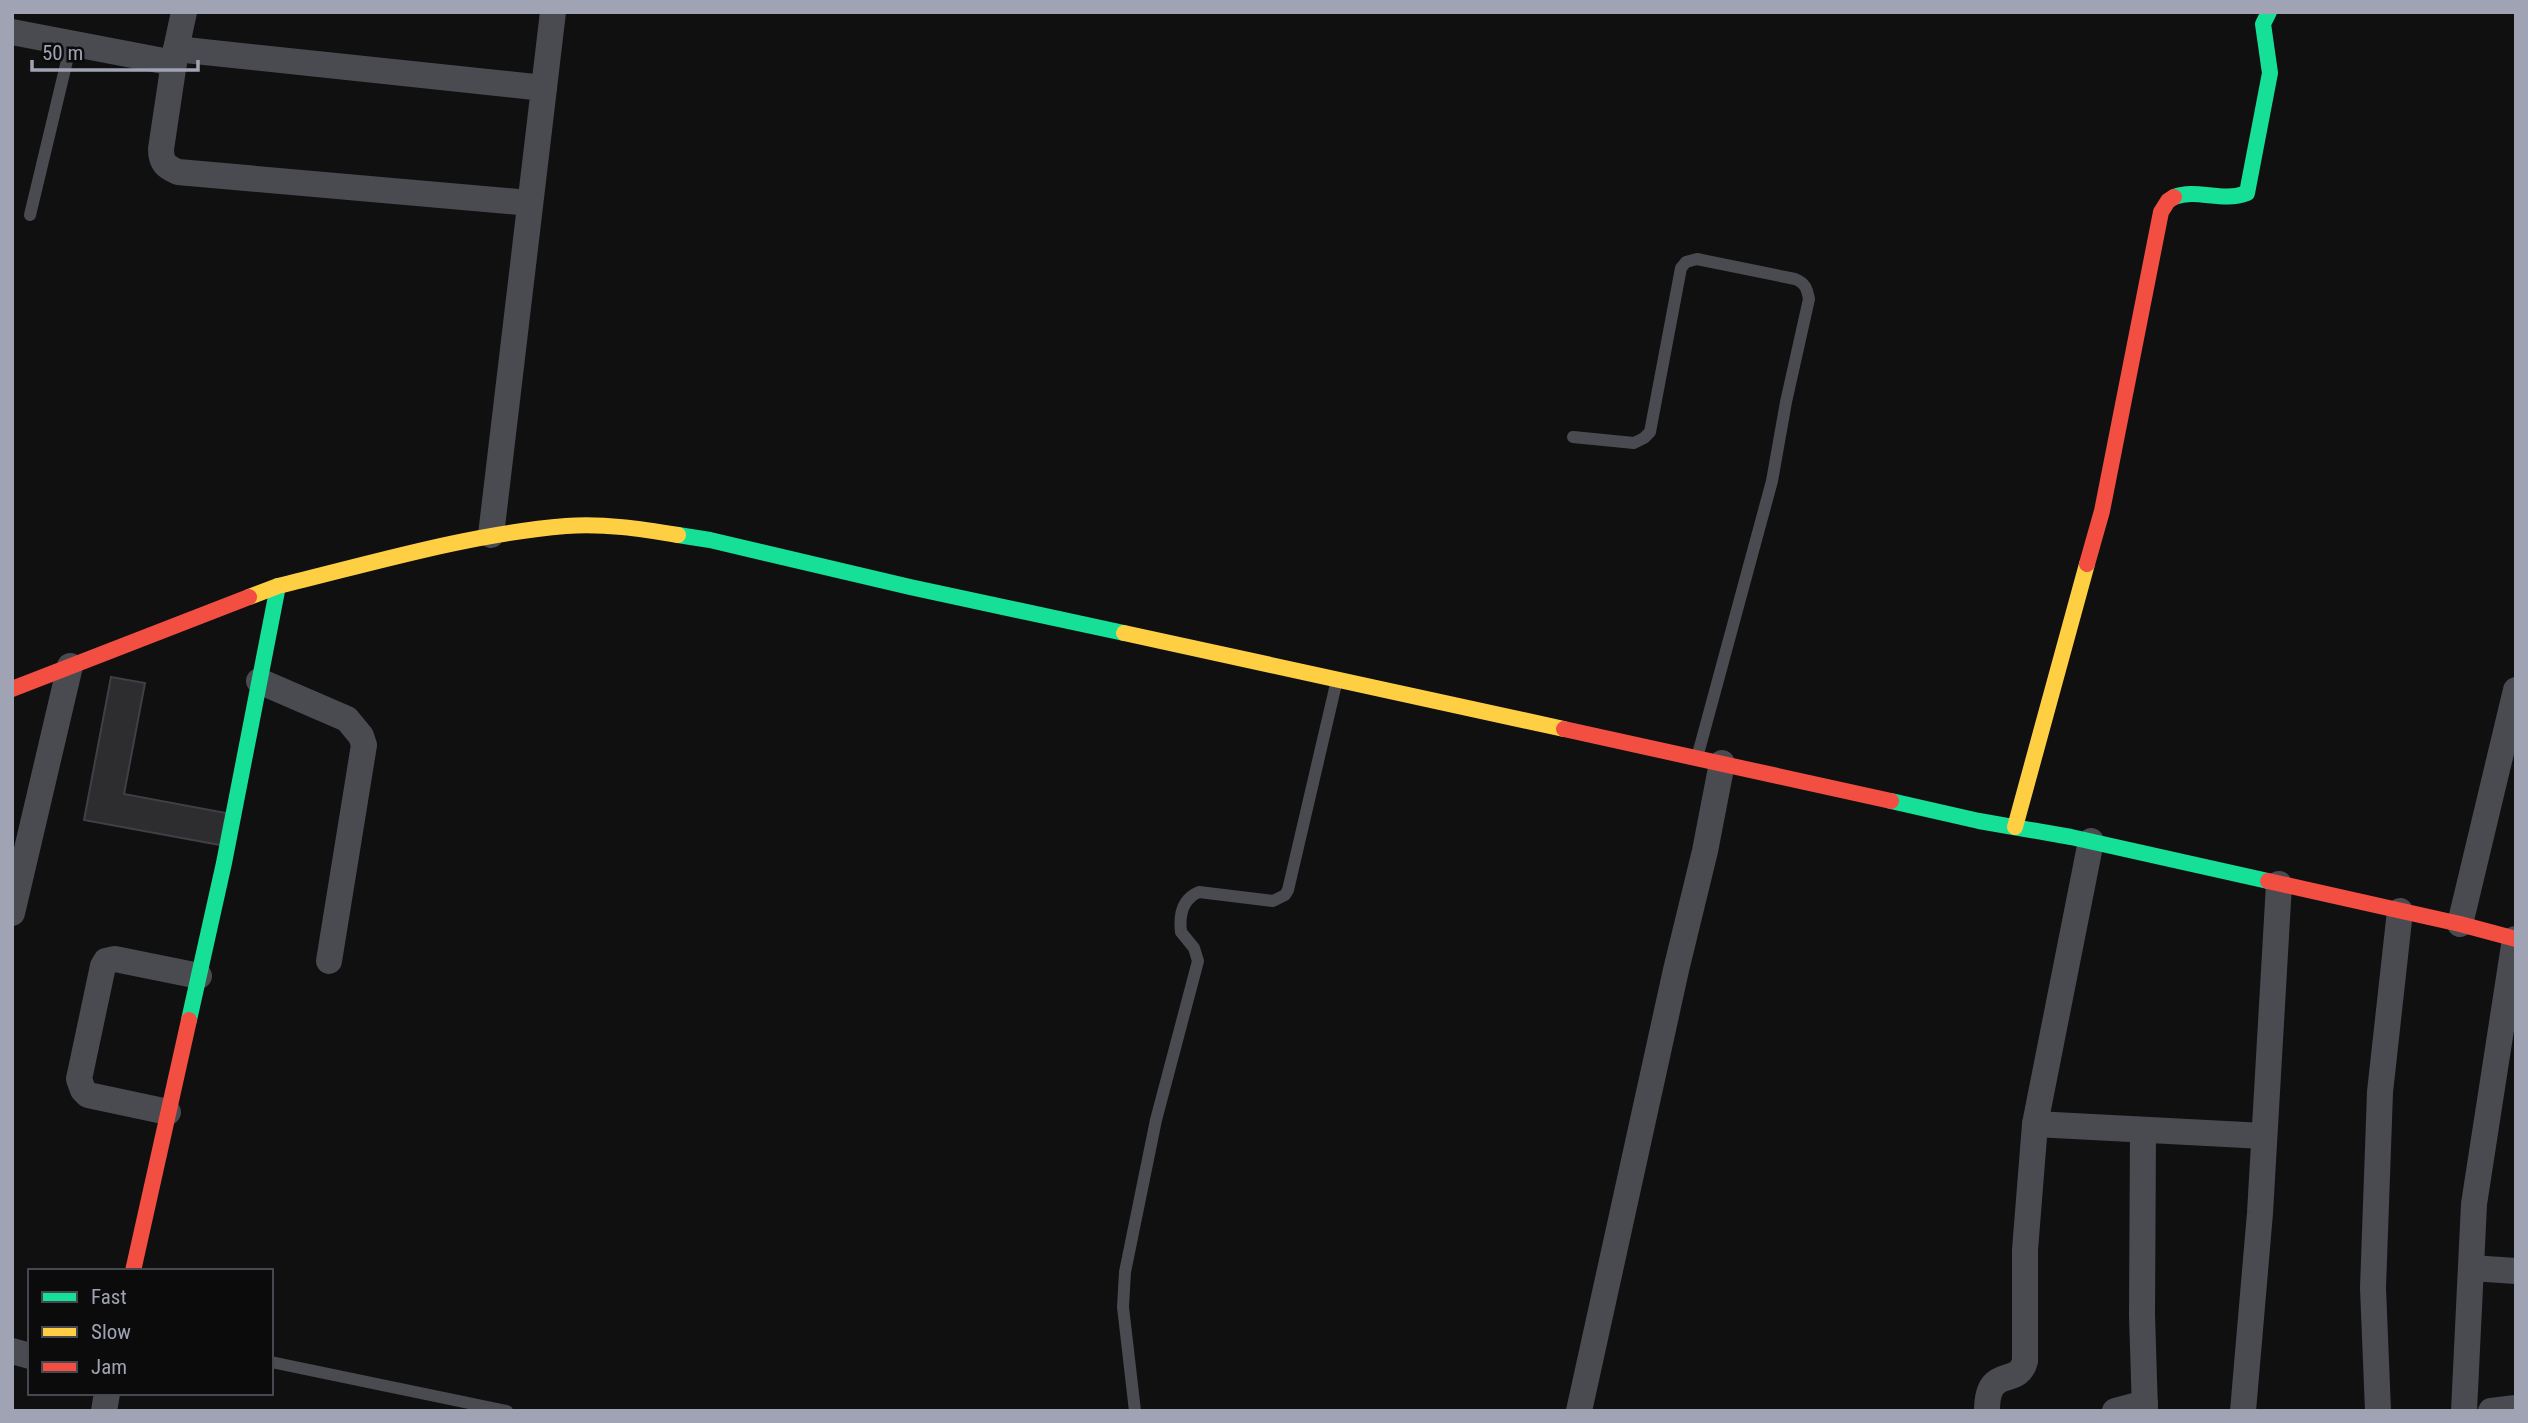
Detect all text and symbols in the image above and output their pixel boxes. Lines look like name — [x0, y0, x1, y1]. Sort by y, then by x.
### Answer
scale bar — [32, 28, 198, 72]
text: 50 m — [42, 41, 83, 65]
legend — [28, 1269, 273, 1395]
text: Fast — [91, 1285, 127, 1309]
text: Slow — [91, 1320, 131, 1344]
text: Jam — [91, 1355, 127, 1379]

